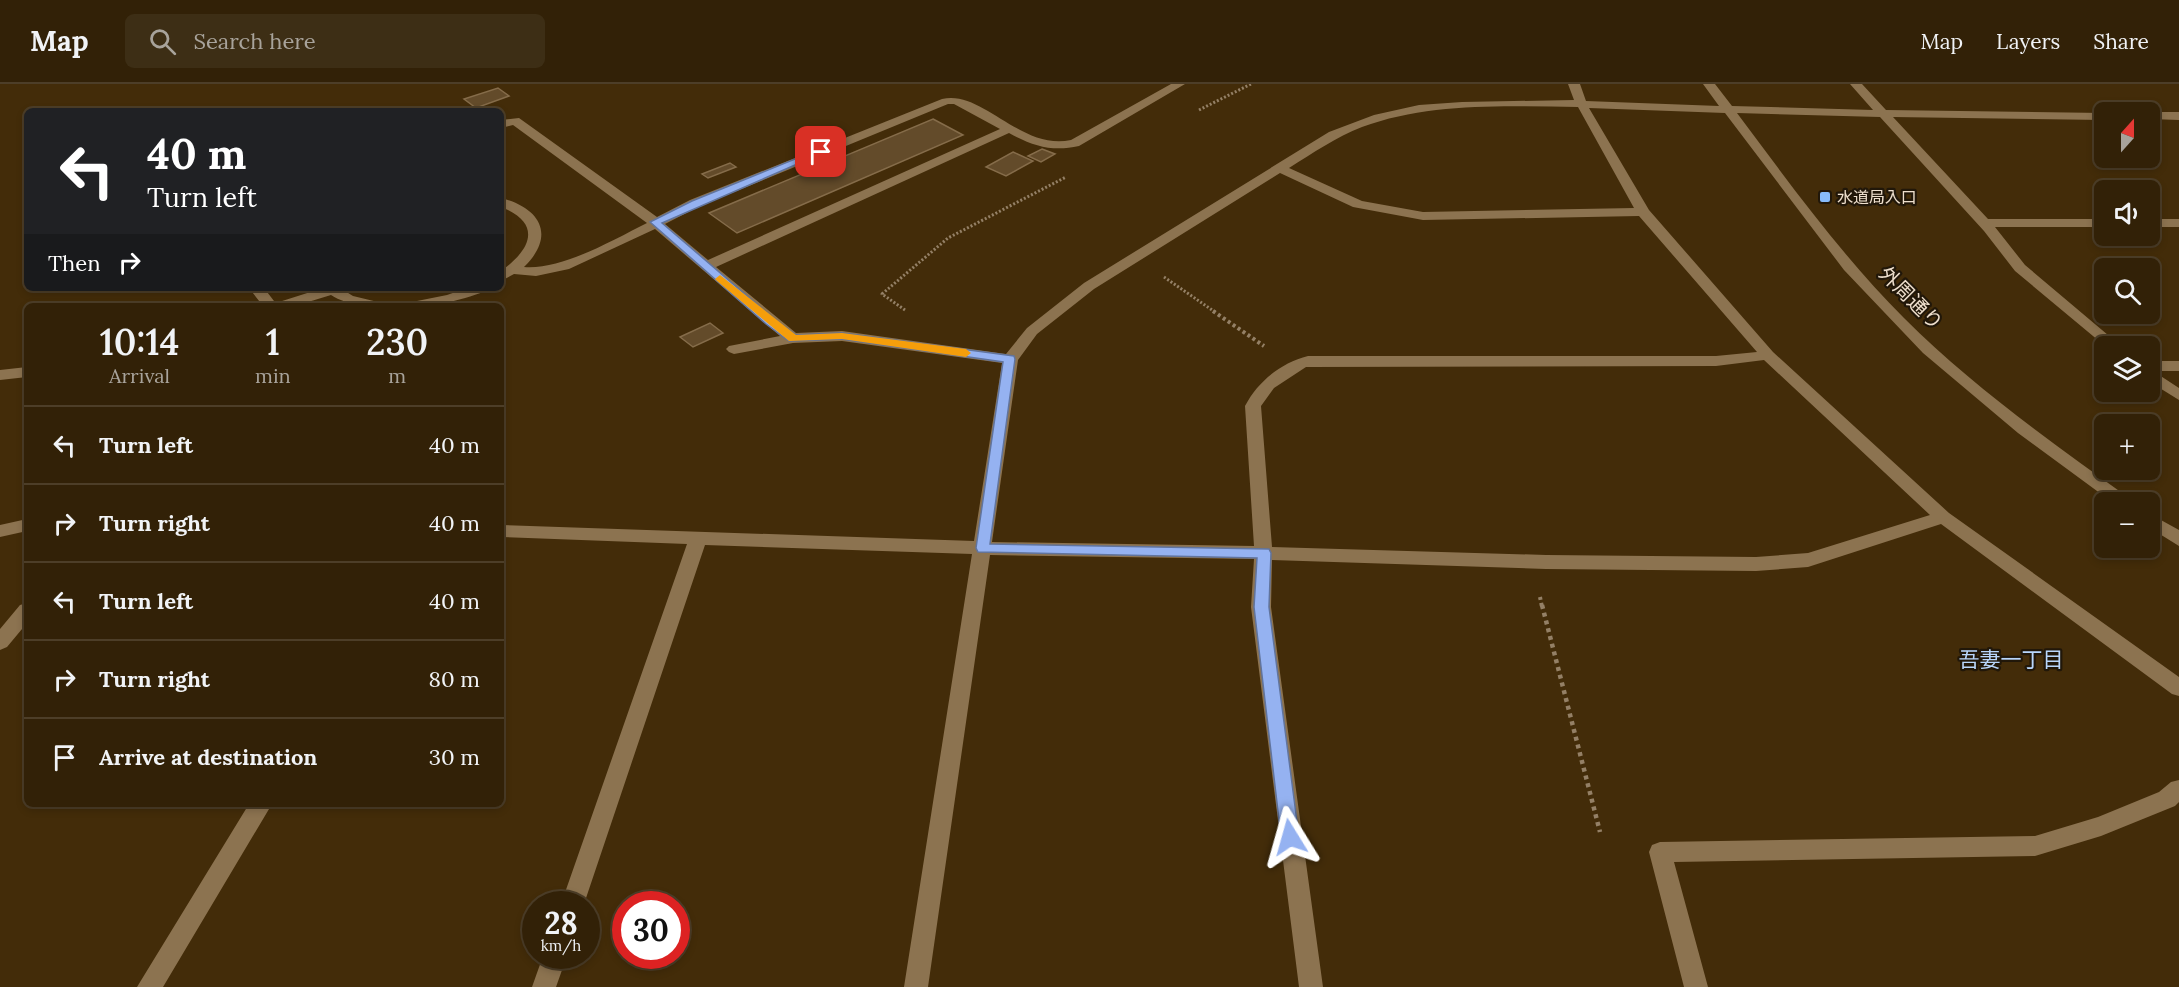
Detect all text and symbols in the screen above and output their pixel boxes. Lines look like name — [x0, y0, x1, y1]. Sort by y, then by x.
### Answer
search box — [125, 14, 545, 68]
text: Map — [30, 23, 89, 59]
icon: search — [146, 25, 179, 58]
text: Search here — [194, 27, 316, 55]
text: Map — [1920, 28, 1963, 55]
text: Layers — [1996, 28, 2060, 55]
text: Share — [2093, 28, 2149, 55]
north arrow — [2094, 102, 2160, 168]
map controls — [2094, 102, 2160, 558]
pin — [795, 126, 846, 177]
text: 40 m — [147, 127, 246, 181]
icon: left — [48, 132, 126, 210]
icon: arrive — [804, 135, 837, 168]
text: Turn left — [147, 180, 257, 214]
button: sound — [2094, 180, 2160, 246]
place label: 水道局入口 — [1837, 187, 1917, 207]
marker: 水道局入口 — [1818, 190, 1832, 204]
icon: right — [113, 246, 146, 279]
text: Then — [48, 249, 101, 277]
button: search — [2094, 258, 2160, 324]
street label: 外周通り — [1874, 261, 1948, 335]
text: 10:14 — [100, 319, 179, 365]
text: 1 — [266, 319, 280, 365]
text: 230 — [366, 319, 428, 365]
button: layers — [2094, 336, 2160, 402]
text: Arrival — [109, 363, 170, 388]
text: min — [255, 363, 291, 388]
text: m — [388, 363, 406, 388]
button: + — [2094, 414, 2160, 480]
icon: left — [48, 429, 81, 462]
text: Turn left — [99, 431, 193, 459]
text: 40 m — [429, 431, 480, 459]
button: − — [2094, 492, 2160, 558]
icon: right — [48, 507, 81, 540]
text: Turn right — [99, 509, 210, 537]
text: 40 m — [429, 509, 480, 537]
icon: left — [48, 585, 81, 618]
text: Turn left — [99, 587, 193, 615]
text: 40 m — [429, 587, 480, 615]
district label: 吾妻一丁目 — [1959, 646, 2064, 673]
icon: right — [48, 663, 81, 696]
text: Turn right — [99, 665, 210, 693]
text: 80 m — [429, 665, 480, 693]
icon: arrive — [48, 741, 81, 774]
text: Arrive at destination — [99, 743, 317, 771]
text: 30 m — [429, 743, 480, 771]
position arrow — [1258, 805, 1322, 869]
speed limit sign: 30 — [612, 891, 690, 969]
text: 28 — [544, 904, 578, 942]
text: km/h — [541, 936, 581, 955]

